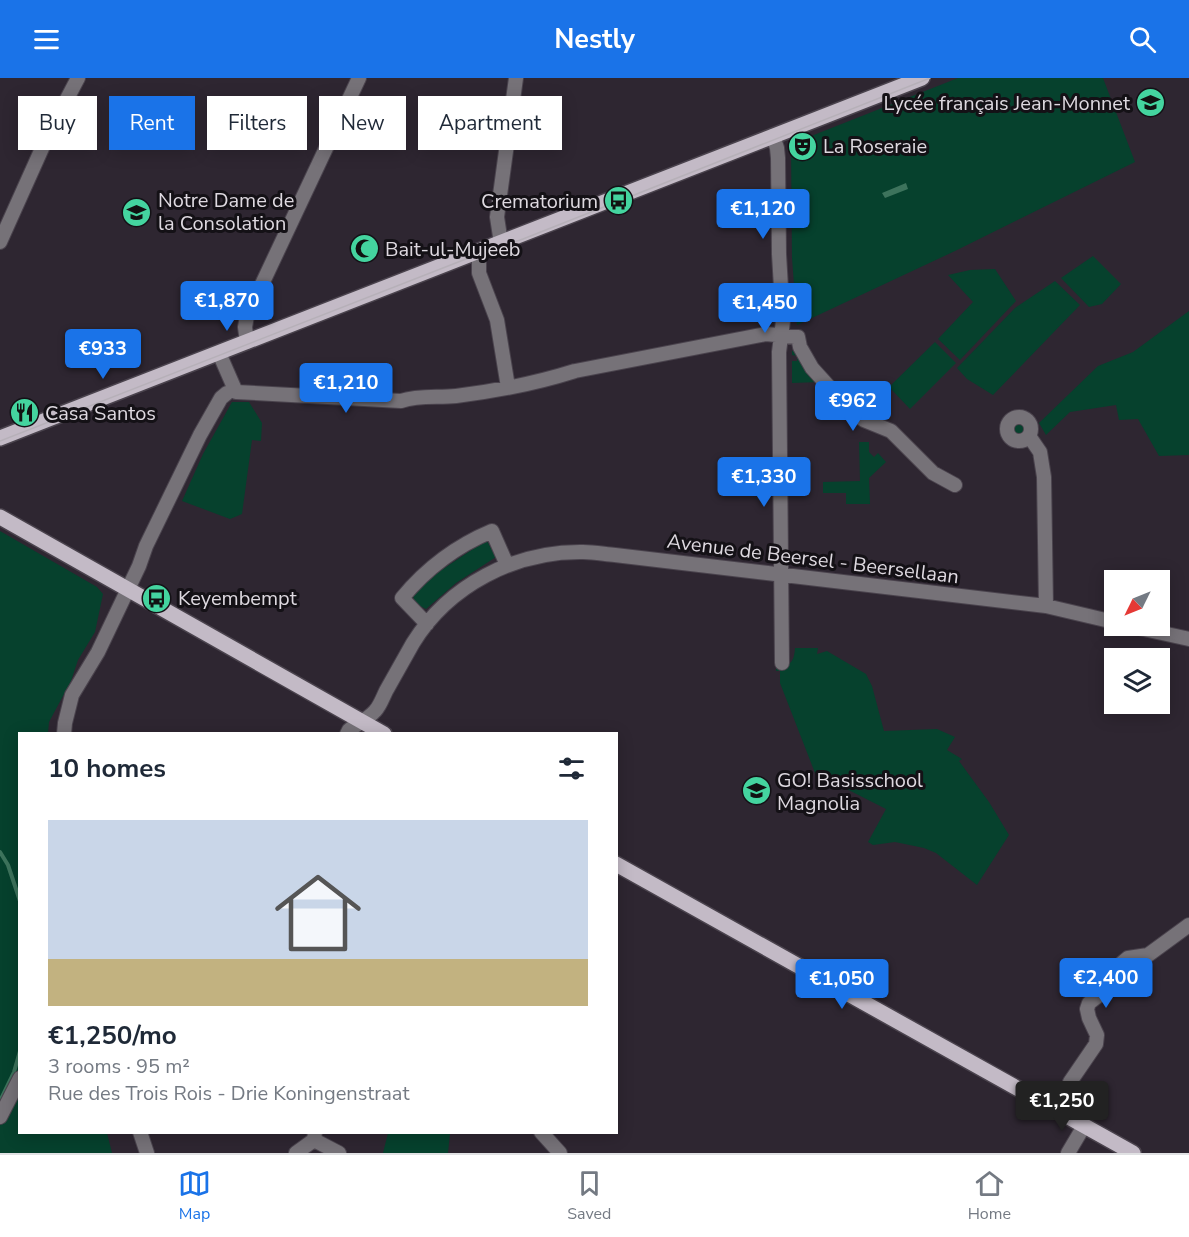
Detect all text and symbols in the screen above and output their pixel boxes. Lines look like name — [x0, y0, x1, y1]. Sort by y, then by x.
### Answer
text: Nestly — [554, 21, 635, 58]
icon: menu — [30, 23, 63, 56]
icon: search — [1126, 23, 1159, 56]
school or university icon: Lycée français Jean-Monnet — [1135, 87, 1167, 119]
place label: Lycée français Jean-Monnet — [883, 90, 1131, 117]
chip: Buy — [18, 96, 97, 150]
chip: Rent — [109, 96, 195, 150]
chip: Filters — [207, 96, 307, 150]
chip: New — [319, 96, 406, 150]
chip: Apartment — [418, 96, 562, 150]
theatre icon: La Roseraie — [786, 130, 818, 162]
place label: La Roseraie — [823, 133, 927, 160]
bus stop icon: Crematorium — [603, 185, 635, 217]
place label: Notre Dame de la Consolation — [158, 187, 294, 237]
place label: Crematorium — [481, 188, 598, 215]
pin: €1,120 — [714, 189, 812, 240]
text: €1,120 — [731, 195, 795, 222]
school or university icon: Notre Dame de la Consolation — [121, 196, 153, 228]
mosque icon: Bait-ul-Mujeeb — [348, 233, 380, 265]
place label: Bait-ul-Mujeeb — [385, 236, 520, 263]
pin: €1,870 — [178, 281, 276, 332]
pin: €1,450 — [716, 283, 814, 334]
text: €1,870 — [195, 287, 259, 314]
text: €1,450 — [733, 289, 797, 316]
pin: €933 — [67, 329, 139, 380]
text: €933 — [79, 335, 127, 362]
pin: €1,210 — [297, 363, 395, 414]
text: €1,210 — [314, 369, 378, 396]
pin: €962 — [817, 381, 889, 432]
text: €962 — [829, 387, 877, 414]
restaurant icon: Casa Santos — [8, 397, 40, 429]
place label: Casa Santos — [45, 400, 156, 427]
pin: €1,330 — [715, 457, 813, 508]
text: €1,330 — [732, 463, 796, 490]
street label: Avenue de Beersel - Beersellaan — [665, 528, 961, 590]
north arrow — [1104, 570, 1170, 636]
map controls — [1104, 570, 1170, 714]
bus stop icon: Keyembempt — [141, 582, 173, 614]
place label: Keyembempt — [178, 585, 298, 612]
button: layers — [1104, 648, 1170, 714]
text: 10 homes — [48, 751, 166, 786]
icon: filters — [555, 752, 588, 785]
place label: GO! Basisschool Magnolia — [777, 767, 923, 817]
school or university icon: GO! Basisschool Magnolia — [740, 775, 772, 807]
icon: home — [264, 859, 372, 967]
pin: €2,400 — [1057, 958, 1155, 1009]
pin: €1,050 — [793, 959, 891, 1010]
text: €2,400 — [1074, 964, 1138, 991]
text: €1,050 — [810, 965, 874, 992]
text: €1,250/mo — [48, 1018, 177, 1053]
text: 3 rooms · 95 m² — [48, 1053, 190, 1080]
text: Rue des Trois Rois - Drie Koningenstraat — [48, 1080, 409, 1107]
pin: €1,250 — [1013, 1081, 1111, 1132]
text: €1,250 — [1030, 1087, 1094, 1114]
tab: Map — [178, 1167, 211, 1225]
tab: Saved — [567, 1167, 611, 1225]
tab: Home — [968, 1167, 1011, 1225]

